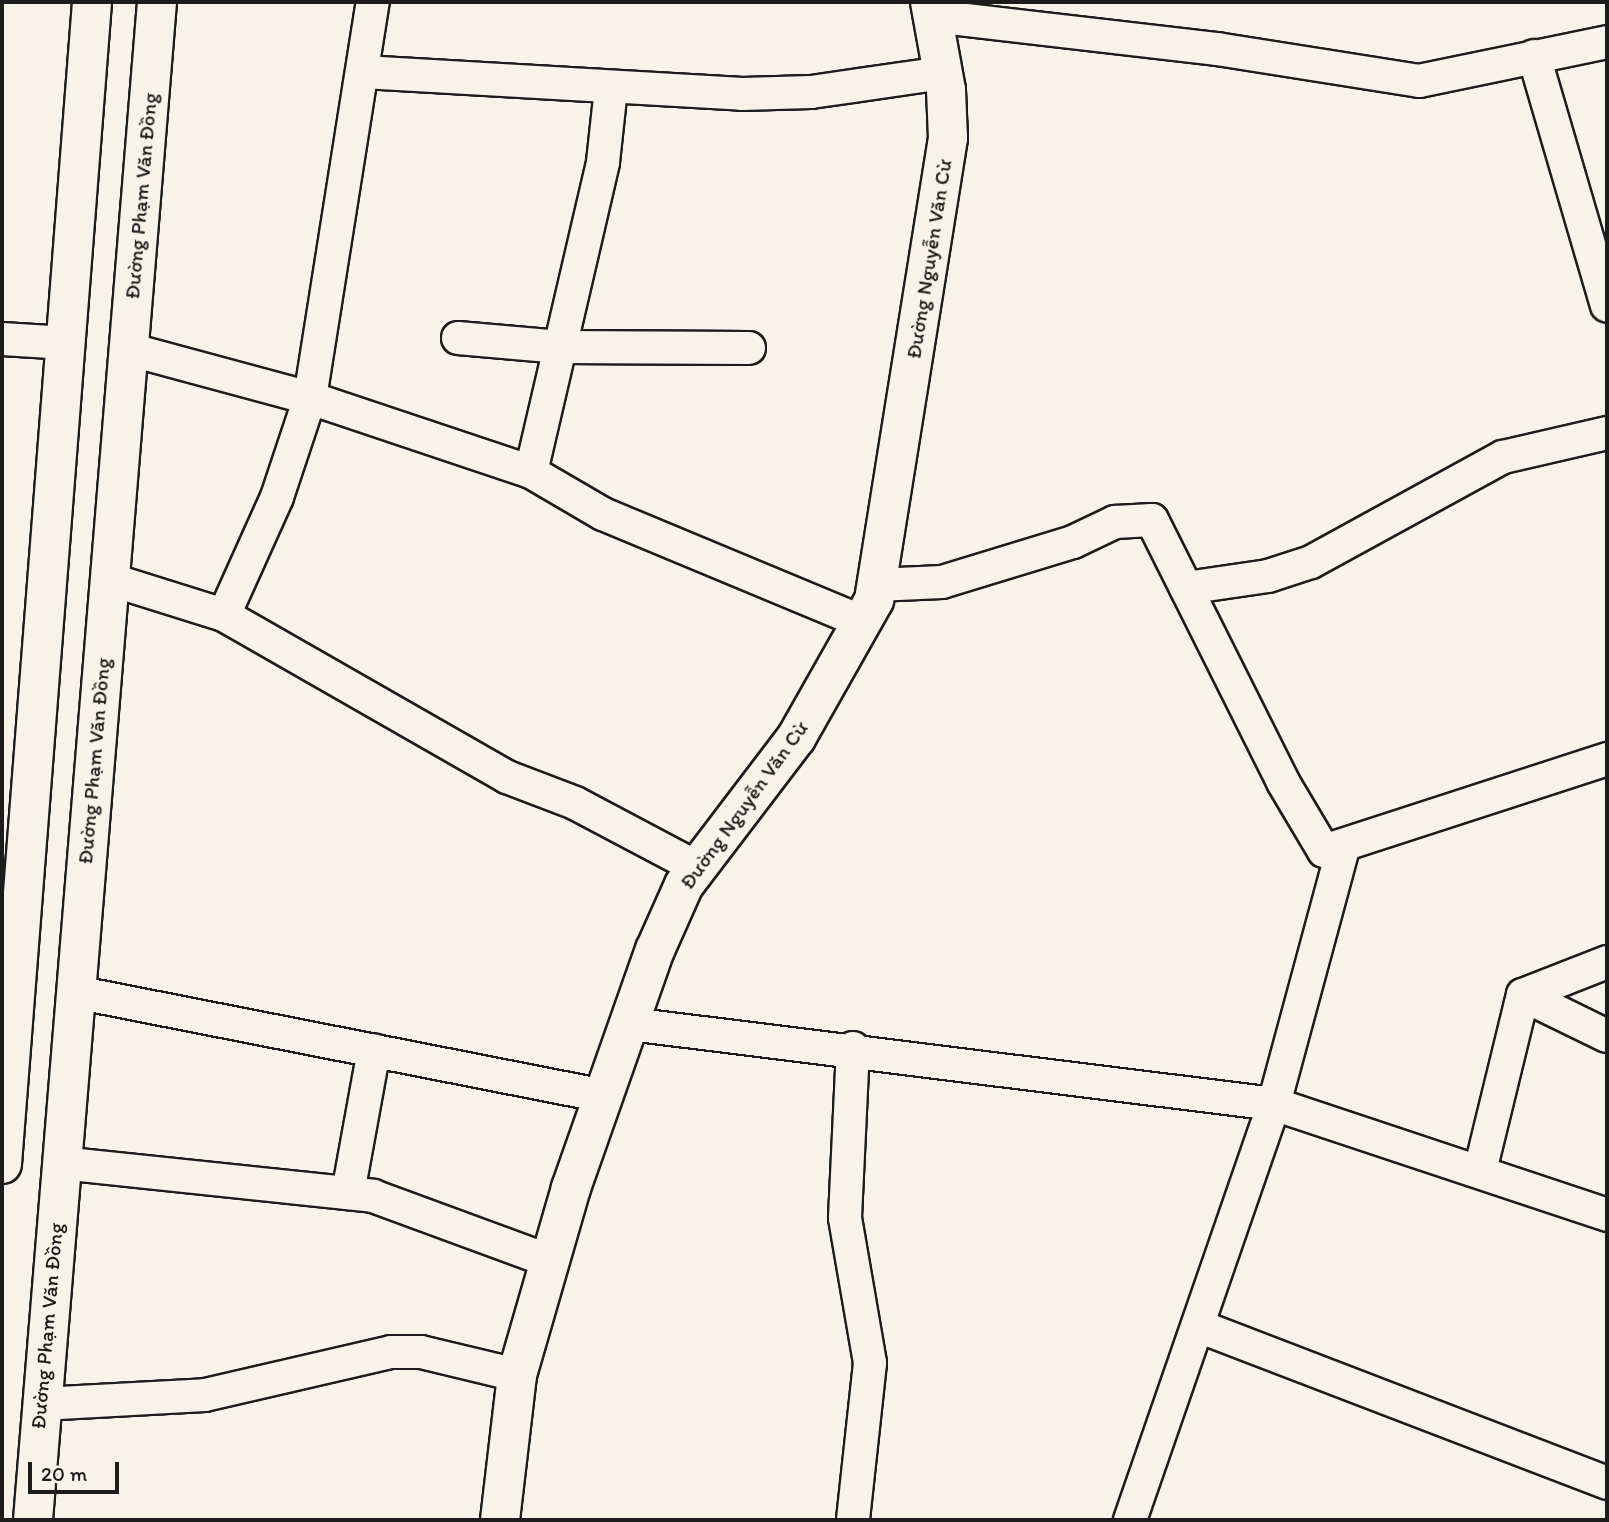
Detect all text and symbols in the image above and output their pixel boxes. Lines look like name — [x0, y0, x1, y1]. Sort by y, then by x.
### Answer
street label: Đường Phạm Văn Đồng — [119, 91, 163, 301]
street label: Đường Nguyễn Văn Cừ — [901, 157, 957, 361]
street label: Đường Phạm Văn Đồng — [72, 656, 116, 866]
street label: Đường Nguyễn Văn Cừ — [674, 716, 814, 894]
street label: Đường Phạm Văn Đồng — [25, 1221, 69, 1431]
scale bar — [32, 1448, 122, 1492]
text: 20 m — [41, 1461, 87, 1486]

